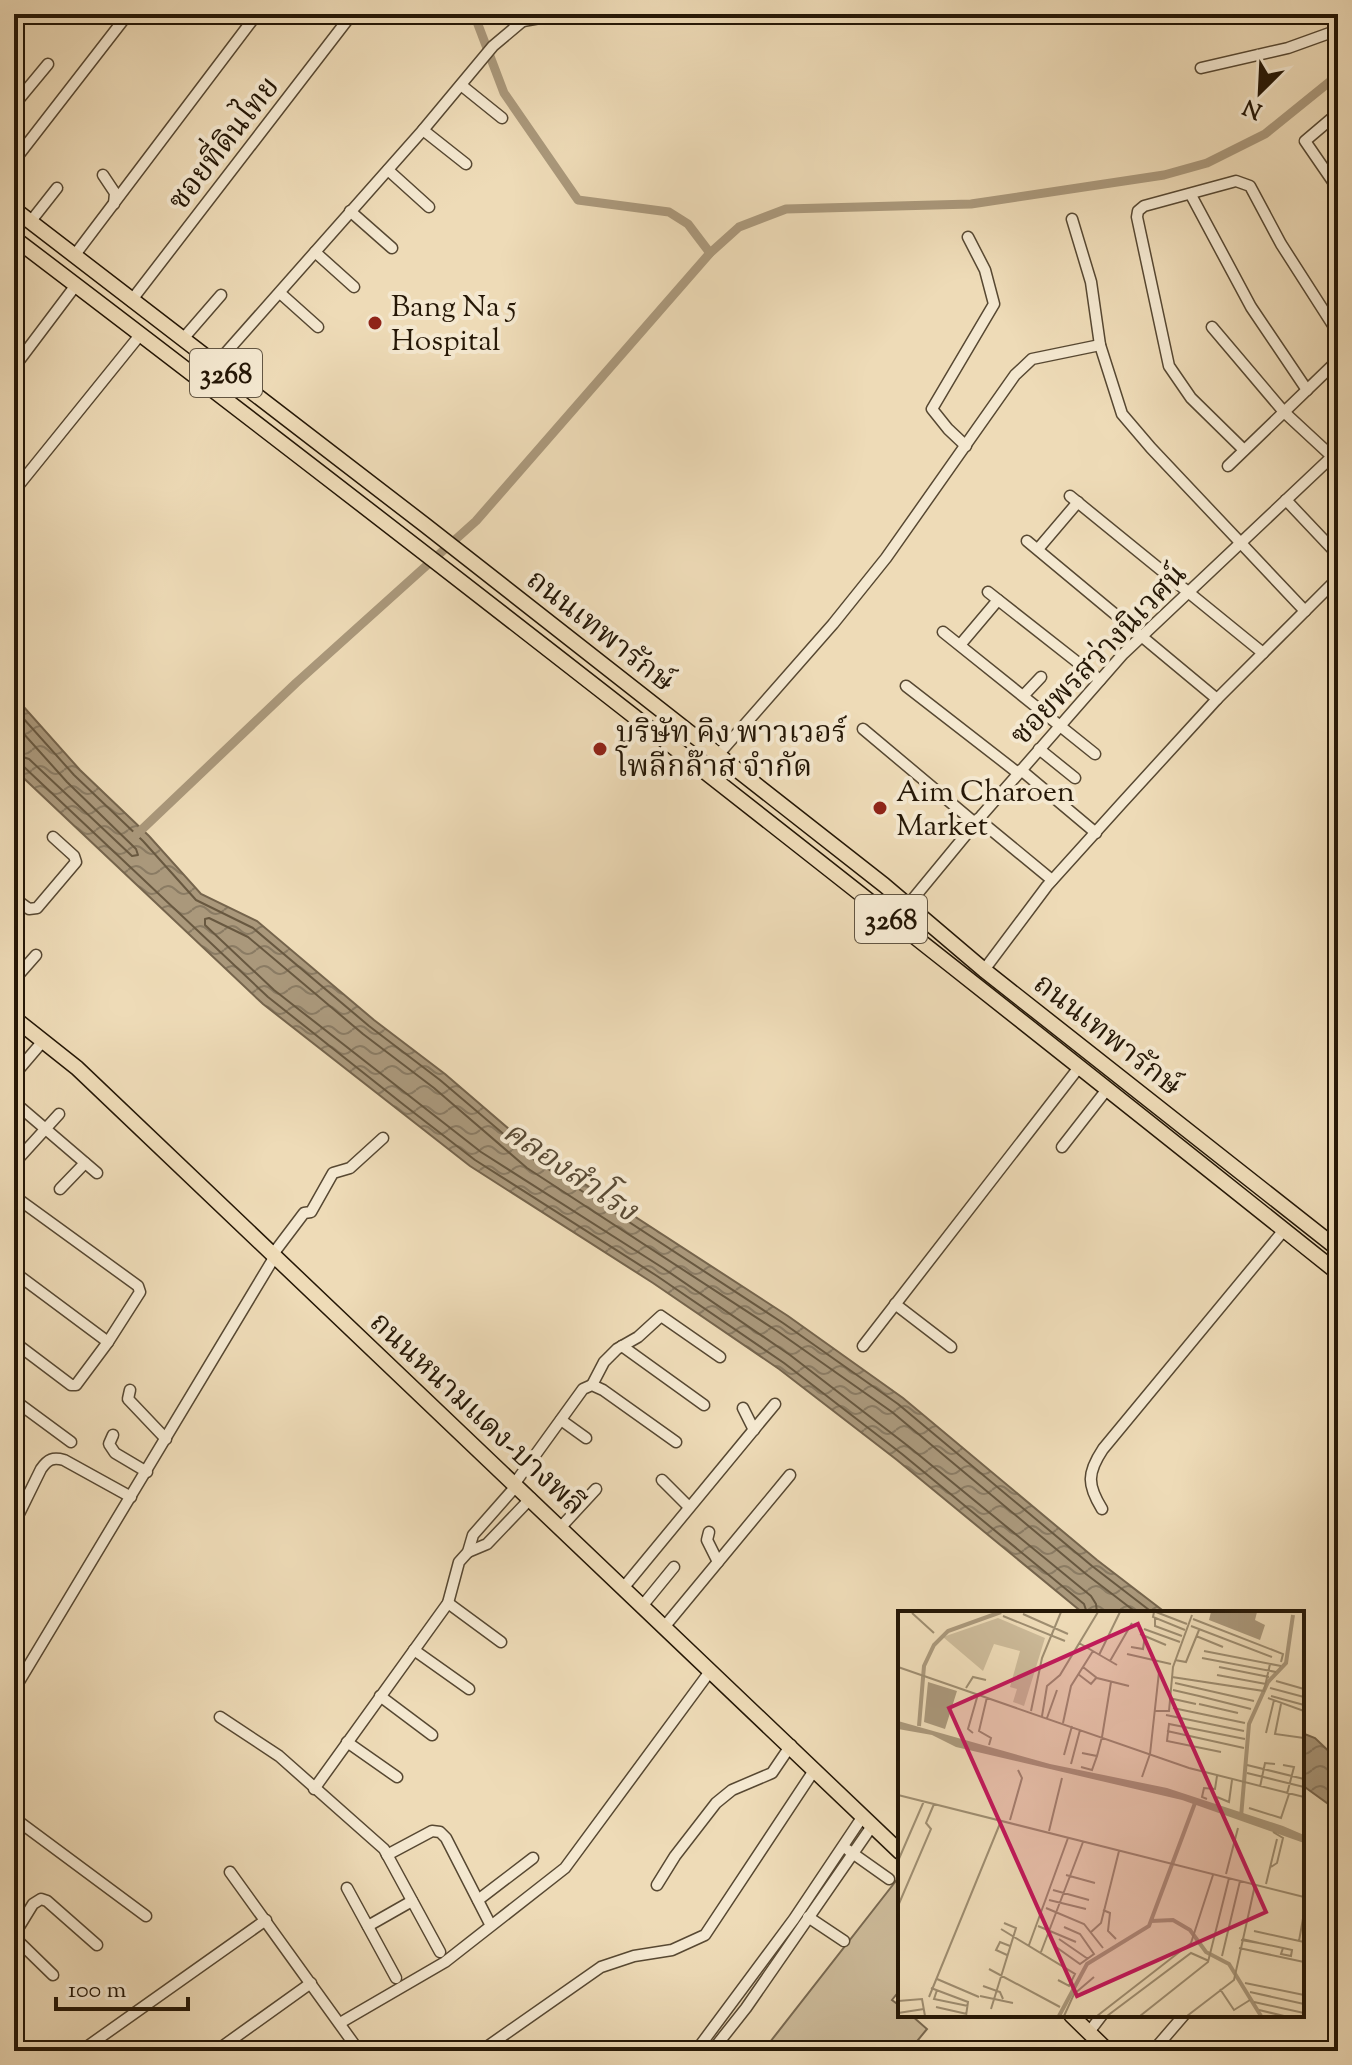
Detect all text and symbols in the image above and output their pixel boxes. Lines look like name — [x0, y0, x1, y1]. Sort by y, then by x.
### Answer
north arrow — [1220, 52, 1300, 132]
street label: ซอยที่ดินไทย — [156, 66, 291, 221]
text: N — [1238, 89, 1268, 126]
place label: Bang Na 5 Hospital — [391, 287, 516, 364]
marker: Bang Na 5 Hospital — [366, 314, 384, 332]
road number: 3268 — [190, 349, 262, 397]
street label: ซอยพรสว่างนิเวศน์ — [1001, 555, 1198, 757]
street label: ถนนเทพารักษ์ — [516, 560, 683, 704]
place label: บริษัท คิง พาวเวอร์ โพลีกล๊าส จำกัด — [615, 713, 847, 790]
marker: บริษัท คิง พาวเวอร์ โพลีกล๊าส จำกัด — [591, 740, 609, 758]
place label: Aim Charoen Market — [896, 772, 1075, 849]
marker: Aim Charoen Market — [871, 799, 889, 817]
road number: 3268 — [855, 895, 927, 943]
street label: ถนนเทพารักษ์ — [1023, 964, 1190, 1108]
water label: คลองสำโรง — [493, 1109, 648, 1235]
street label: ถนนหนามแดง-บางพลี — [359, 1303, 594, 1527]
inset map — [898, 1611, 1304, 2017]
scale bar — [56, 1961, 188, 2011]
text: 100 m — [68, 1974, 126, 2008]

